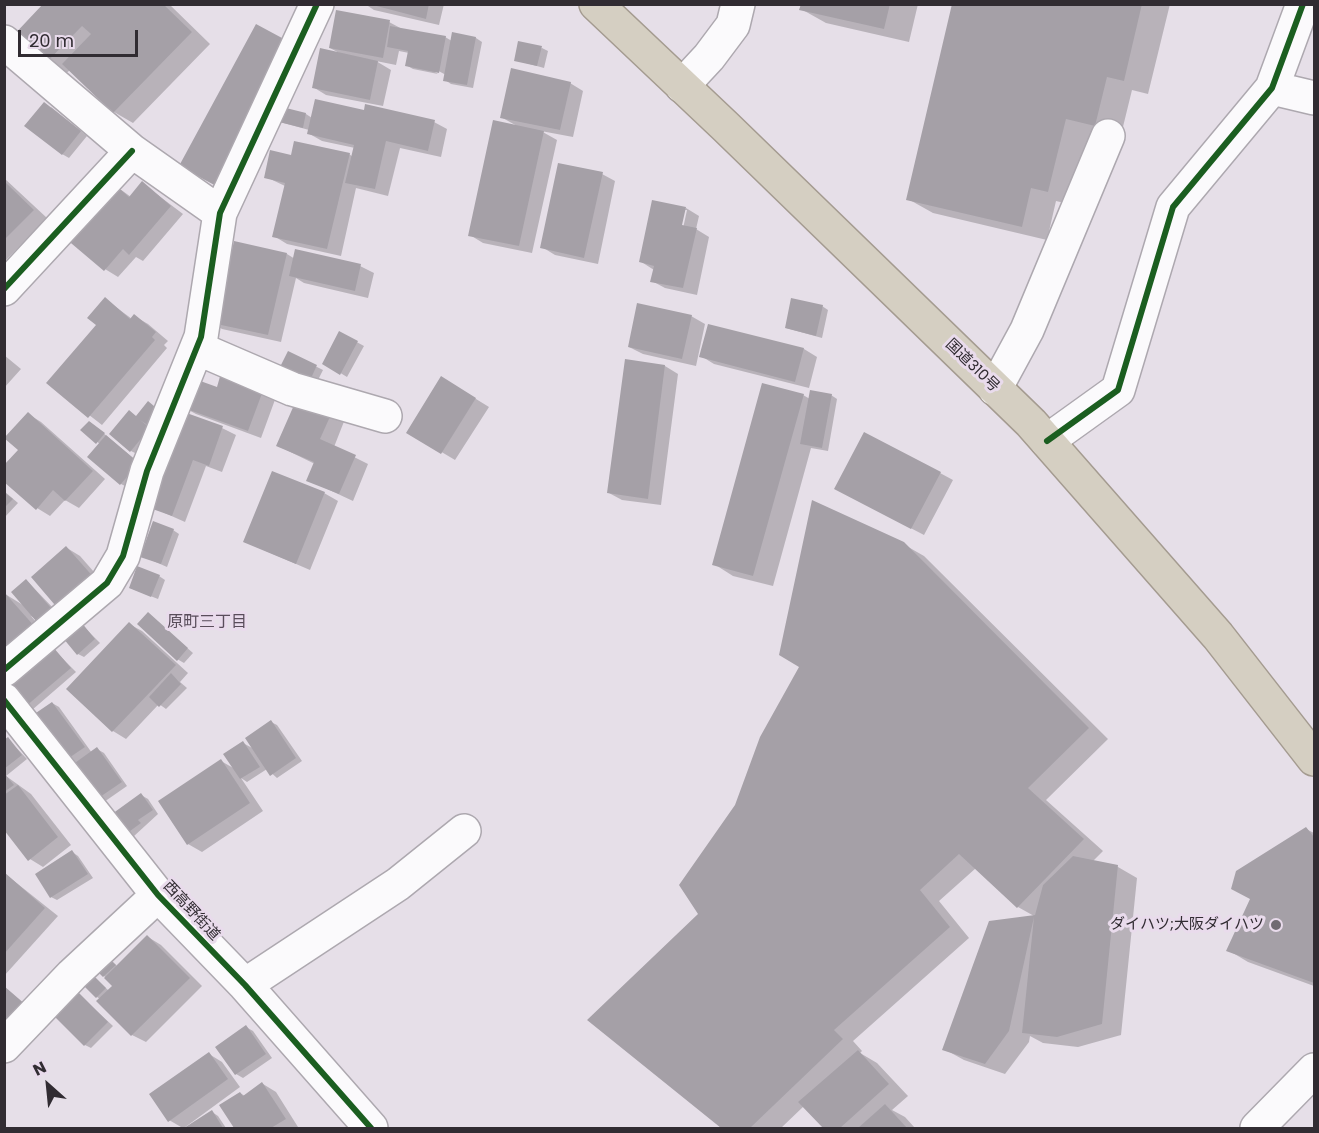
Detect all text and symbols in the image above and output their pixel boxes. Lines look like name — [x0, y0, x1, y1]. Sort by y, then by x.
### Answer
scale bar — [21, 18, 141, 56]
text: 20 m — [29, 28, 74, 53]
street label: 国道310号 — [941, 336, 1003, 396]
district label: 原町三丁目 — [167, 613, 247, 633]
street label: 西高野街道 — [159, 877, 223, 945]
place label: ダイハツ;大阪ダイハツ — [1110, 916, 1264, 934]
marker: ダイハツ;大阪ダイハツ — [1269, 918, 1283, 932]
north arrow — [18, 1055, 78, 1115]
text: N — [29, 1056, 50, 1082]

